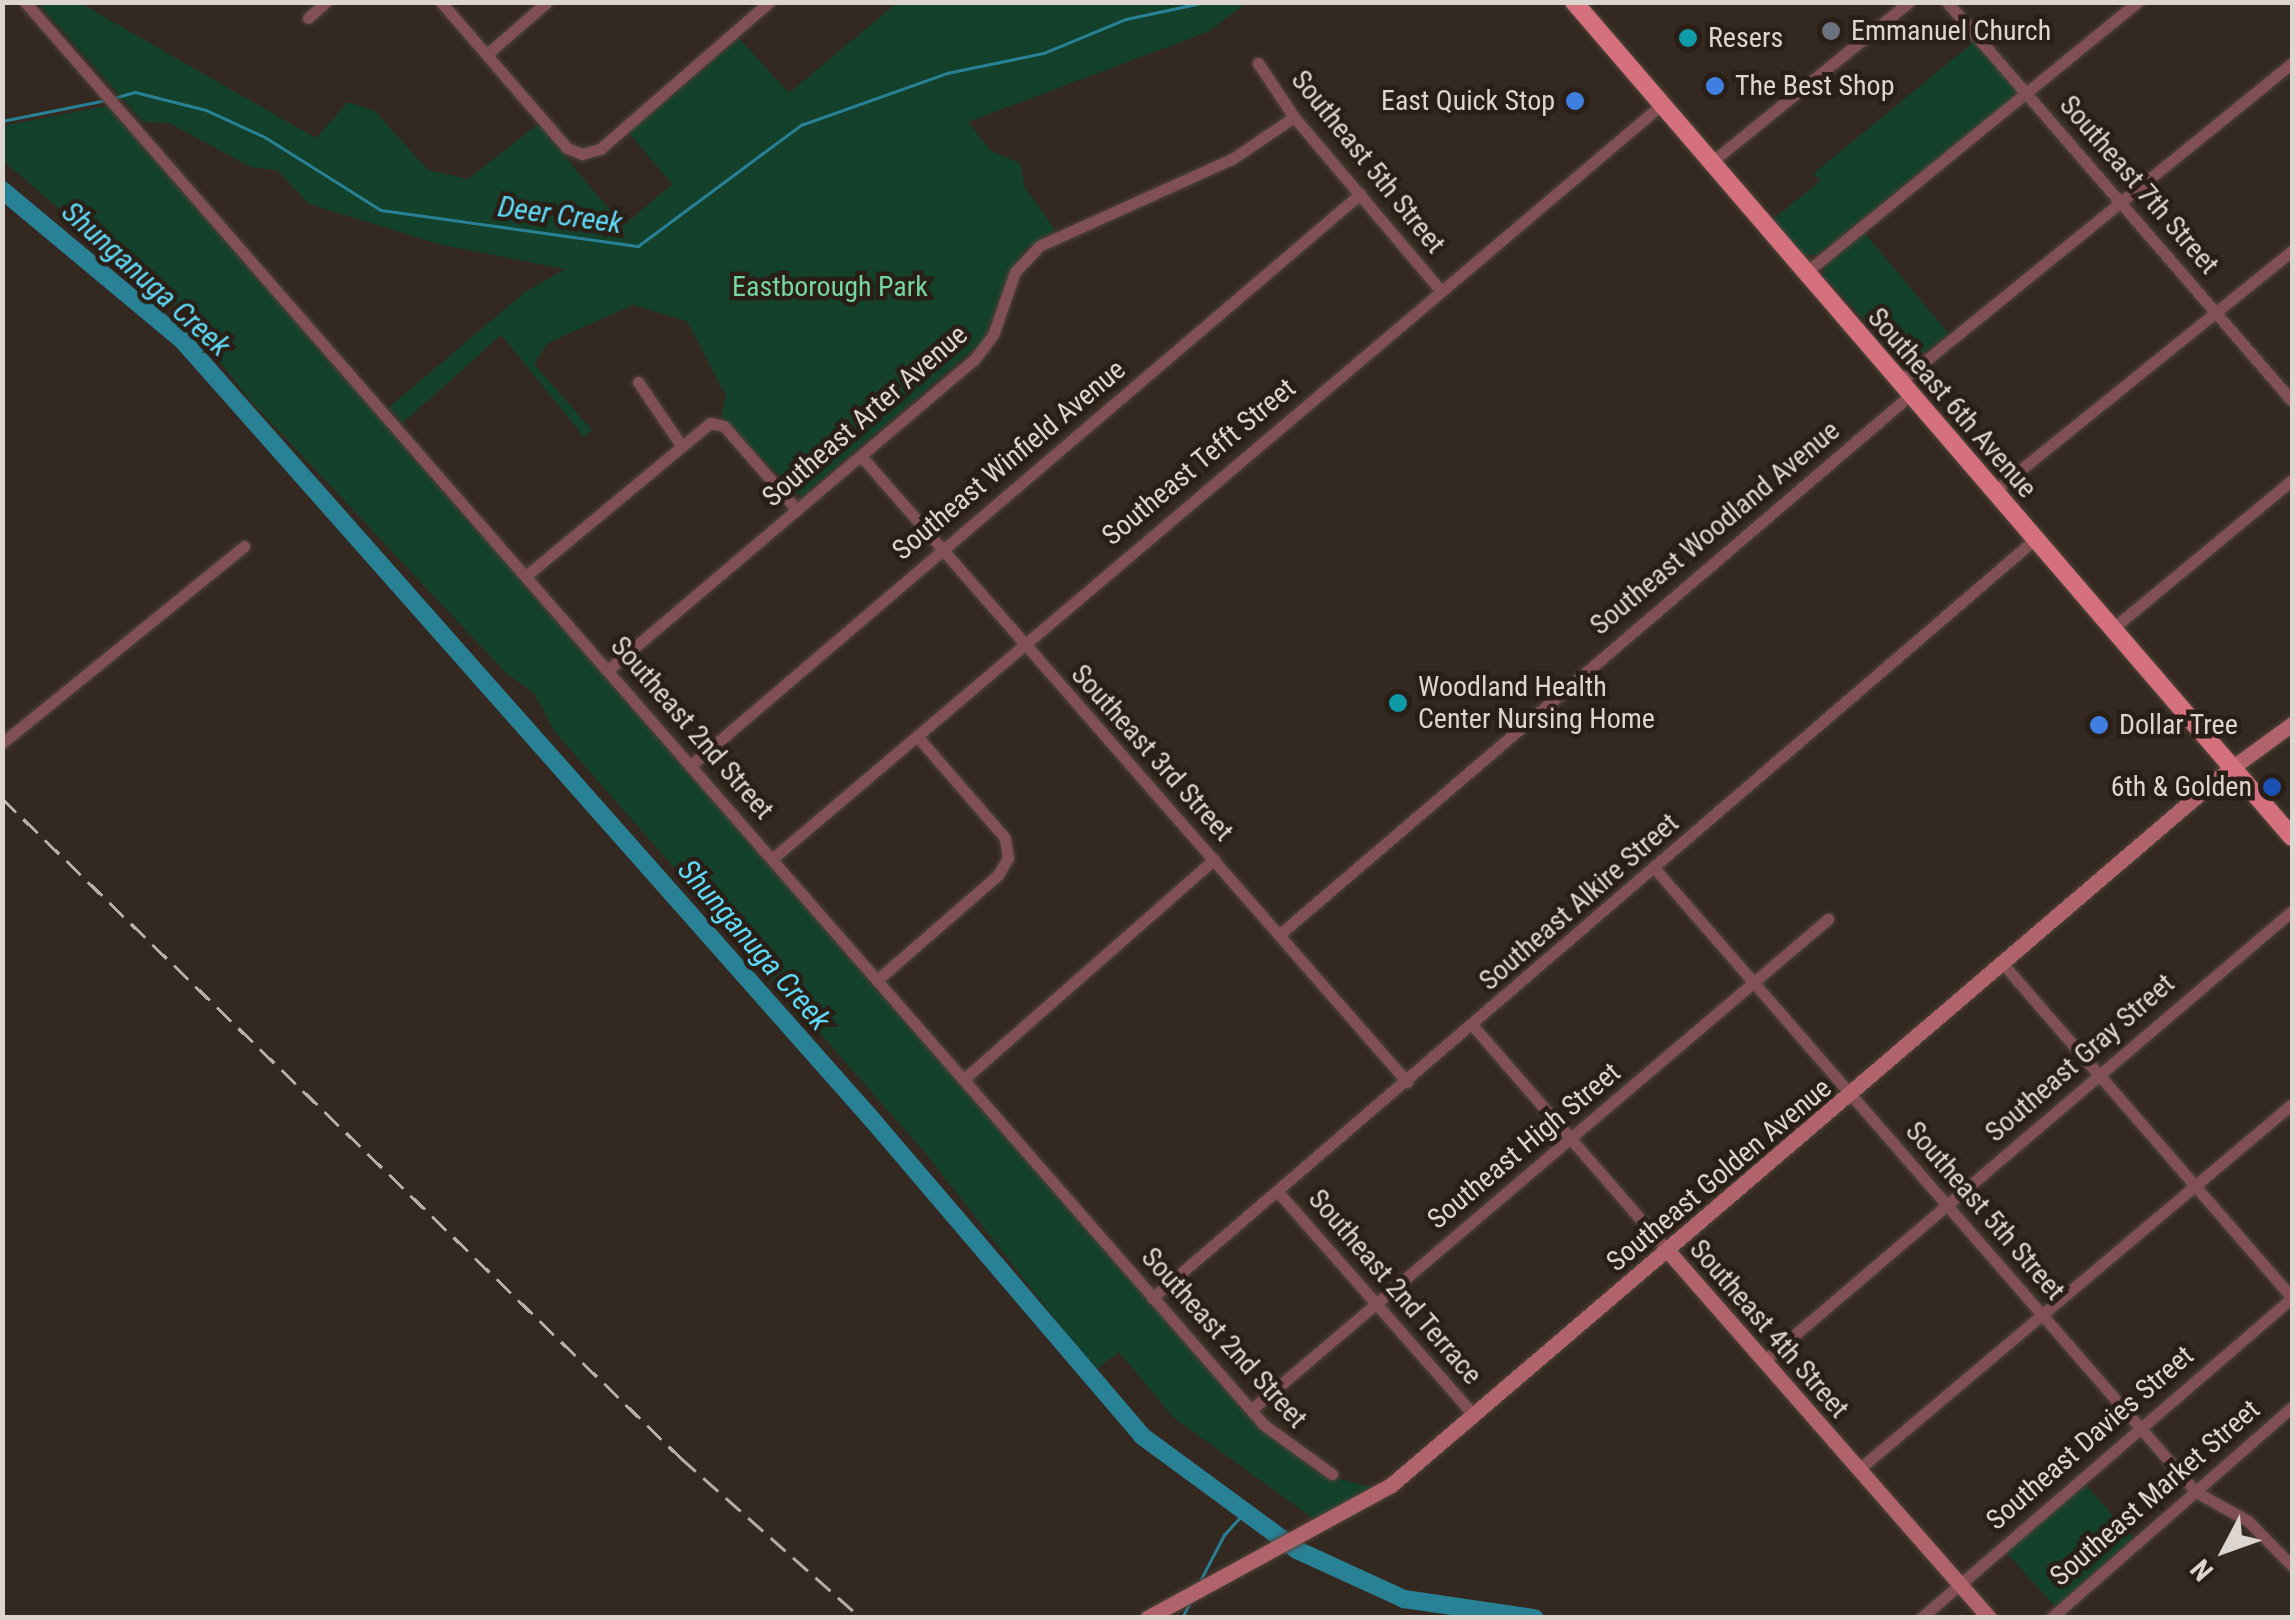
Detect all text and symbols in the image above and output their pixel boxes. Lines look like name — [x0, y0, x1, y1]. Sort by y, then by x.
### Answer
place label: Emmanuel Church — [1851, 14, 2051, 48]
marker: Emmanuel Church — [1820, 20, 1842, 42]
place label: Resers — [1708, 21, 1783, 55]
marker: Resers — [1677, 27, 1699, 49]
street label: Southeast 5th Street — [1284, 64, 1452, 260]
place label: The Best Shop — [1735, 69, 1894, 103]
marker: The Best Shop — [1704, 75, 1726, 97]
place label: East Quick Stop — [1381, 84, 1555, 118]
street label: Southeast 7th Street — [2052, 89, 2226, 281]
marker: East Quick Stop — [1564, 90, 1586, 112]
water label: Deer Creek — [496, 188, 624, 242]
water label: Shunganuga Creek — [54, 194, 238, 364]
park label: Eastborough Park — [732, 270, 928, 304]
street label: Southeast 6th Avenue — [1860, 301, 2044, 505]
street label: Southeast Arter Avenue — [756, 318, 974, 514]
street label: Southeast Winfield Avenue — [886, 353, 1132, 567]
street label: Southeast Tefft Street — [1095, 371, 1303, 553]
street label: Southeast Woodland Avenue — [1583, 414, 1847, 642]
street label: Southeast 2nd Street — [603, 630, 781, 826]
street label: Southeast 3rd Street — [1064, 658, 1240, 848]
place label: Woodland Health Center Nursing Home — [1418, 670, 1655, 736]
marker: Woodland Health Center Nursing Home — [1387, 692, 1409, 714]
place label: Dollar Tree — [2119, 708, 2238, 742]
marker: Dollar Tree — [2088, 714, 2110, 736]
place label: 6th & Golden — [2111, 770, 2252, 804]
marker: 6th & Golden — [2261, 776, 2283, 798]
street label: Southeast Alkire Street — [1473, 806, 1685, 998]
water label: Shunganuga Creek — [670, 852, 838, 1038]
street label: Southeast Gray Street — [1979, 967, 2181, 1149]
street label: Southeast High Street — [1421, 1056, 1627, 1236]
street label: Southeast Golden Avenue — [1600, 1071, 1838, 1279]
street label: Southeast 5th Street — [1898, 1115, 2072, 1307]
street label: Southeast 2nd Terrace — [1301, 1182, 1489, 1392]
street label: Southeast 4th Street — [1682, 1233, 1856, 1425]
street label: Southeast 2nd Street — [1134, 1241, 1314, 1435]
street label: Southeast Davies Street — [1980, 1339, 2200, 1537]
street label: Southeast Market Street — [2043, 1393, 2267, 1593]
north arrow — [2175, 1500, 2275, 1600]
text: N — [2184, 1553, 2220, 1587]

